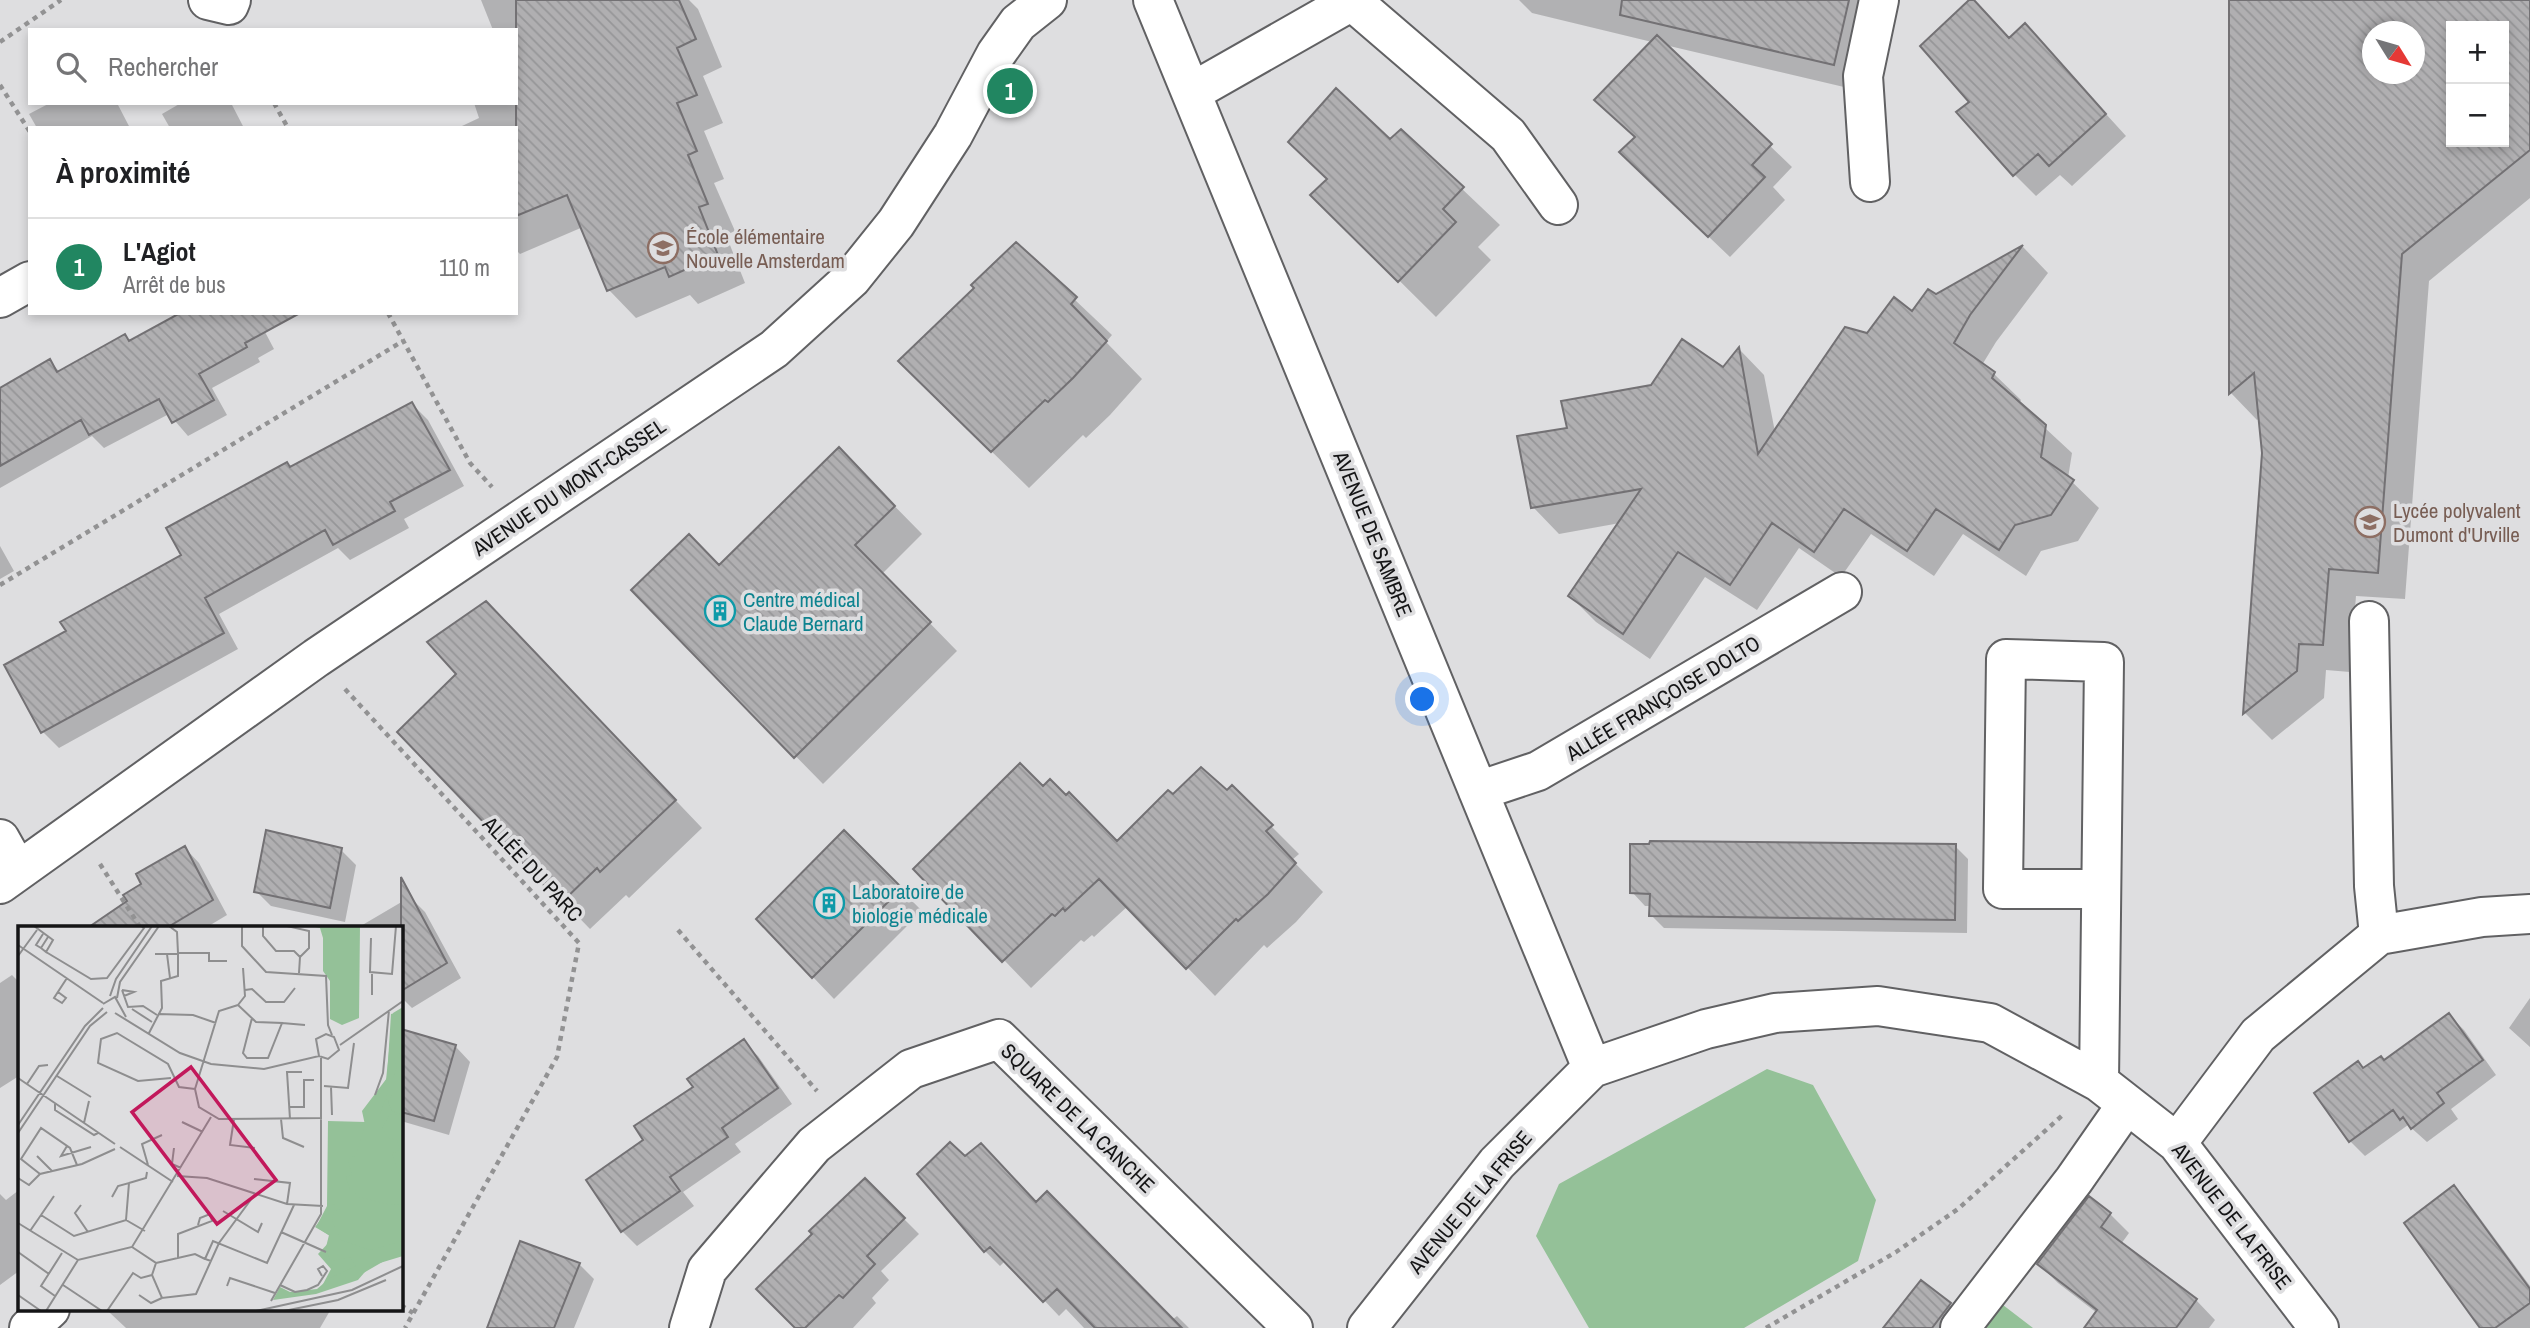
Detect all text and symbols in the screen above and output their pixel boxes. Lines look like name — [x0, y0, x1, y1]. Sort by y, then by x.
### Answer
north arrow — [2362, 21, 2425, 84]
map controls — [2446, 21, 2509, 147]
button: + — [2446, 21, 2509, 84]
search box — [28, 28, 518, 105]
icon: search — [52, 48, 90, 86]
text: Rechercher — [108, 49, 218, 84]
pin: 1 — [987, 65, 1033, 117]
button: − — [2446, 84, 2509, 147]
text: À proximité — [56, 152, 190, 192]
place label: École élémentaire Nouvelle Amsterdam — [686, 222, 845, 275]
school or university icon: École élémentaire Nouvelle Amsterdam — [646, 231, 680, 265]
text: L'Agiot — [123, 234, 196, 269]
text: 1 — [74, 252, 84, 283]
text: 110 m — [439, 252, 490, 283]
text: Arrêt de bus — [123, 269, 226, 300]
street label: AVENUE DU MONT-CASSEL — [466, 411, 672, 563]
street label: AVENUE DE SAMBRE — [1326, 446, 1419, 621]
place label: Lycée polyvalent Dumont d'Urville — [2393, 496, 2521, 549]
school or university icon: Lycée polyvalent Dumont d'Urville — [2353, 505, 2387, 539]
place label: Centre médical Claude Bernard — [743, 585, 864, 638]
building icon: Centre médical Claude Bernard — [703, 594, 737, 628]
street label: ALLÉE FRANÇOISE DOLTO — [1560, 629, 1765, 768]
your location — [1405, 682, 1439, 716]
street label: ALLÉE DU PARC — [476, 809, 590, 928]
place label: Laboratoire de biologie médicale — [852, 877, 988, 930]
building icon: Laboratoire de biologie médicale — [812, 886, 846, 920]
inset map — [18, 926, 402, 1310]
street label: SQUARE DE LA CANCHE — [995, 1037, 1161, 1199]
street label: AVENUE DE LA FRISE — [1401, 1124, 1539, 1281]
street label: AVENUE DE LA FRISE — [2165, 1136, 2298, 1295]

